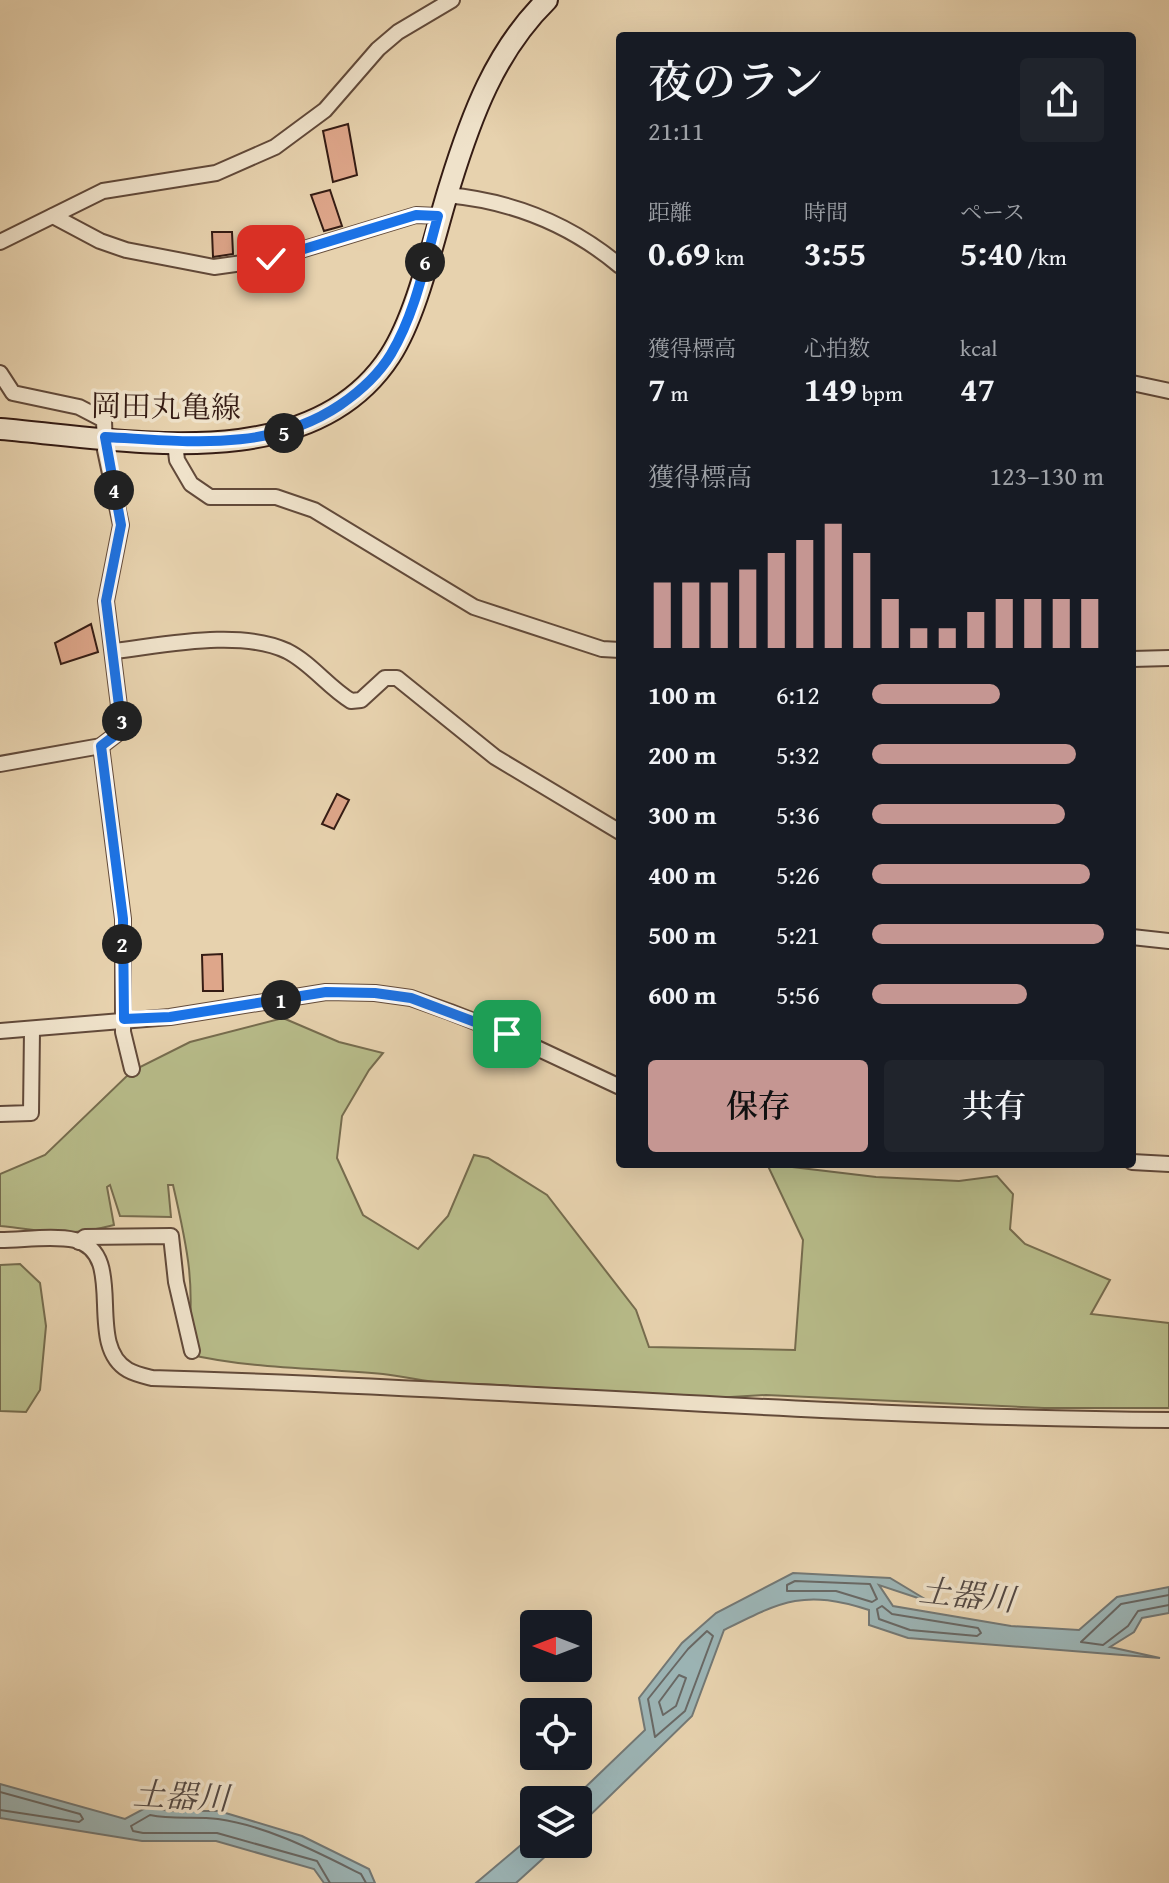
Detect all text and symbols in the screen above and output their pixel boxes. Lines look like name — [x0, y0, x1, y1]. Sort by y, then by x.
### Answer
text: 夜のラン — [648, 49, 824, 113]
button: share — [1020, 58, 1104, 142]
text: 21:11 — [648, 111, 704, 150]
text: 距離 — [648, 196, 692, 228]
text: 時間 — [804, 196, 848, 228]
text: ペース — [960, 196, 1025, 228]
pin — [237, 225, 305, 293]
text: 0.69 — [648, 228, 710, 277]
text: 3:55 — [804, 228, 866, 277]
text: 5:40 — [960, 228, 1022, 277]
icon: check — [249, 237, 293, 281]
text: km — [710, 241, 744, 273]
text: /km — [1022, 241, 1067, 273]
pin: 6 — [405, 242, 445, 282]
text: 6 — [419, 246, 431, 278]
text: 獲得標高 — [648, 332, 736, 364]
text: 心拍数 — [804, 332, 870, 364]
text: kcal — [960, 332, 998, 364]
text: 7 — [648, 364, 666, 413]
text: 149 — [804, 364, 857, 413]
text: 47 — [960, 364, 995, 413]
text: m — [666, 377, 688, 409]
text: bpm — [857, 377, 903, 409]
street label: 岡田丸亀線 — [91, 383, 241, 429]
pin: 5 — [264, 413, 304, 453]
text: 5 — [278, 417, 290, 449]
text: 123–130 m — [990, 456, 1104, 495]
text: 獲得標高 — [648, 457, 752, 496]
pin: 4 — [94, 470, 134, 510]
text: 4 — [108, 474, 120, 506]
text: 100 m — [648, 675, 716, 714]
text: 6:12 — [776, 675, 820, 714]
pin: 3 — [102, 701, 142, 741]
text: 3 — [116, 705, 128, 737]
text: 200 m — [648, 735, 716, 774]
text: 5:32 — [776, 735, 820, 774]
text: 300 m — [648, 795, 716, 834]
text: 5:36 — [776, 795, 820, 834]
text: 400 m — [648, 855, 716, 894]
text: 5:26 — [776, 855, 820, 894]
text: 500 m — [648, 915, 716, 954]
text: 5:21 — [776, 915, 820, 954]
pin: 2 — [102, 924, 142, 964]
text: 2 — [116, 928, 128, 960]
text: 600 m — [648, 975, 716, 1014]
text: 5:56 — [776, 975, 820, 1014]
pin: 1 — [261, 980, 301, 1020]
text: 1 — [275, 984, 287, 1016]
pin — [473, 1000, 541, 1068]
icon: arrive — [485, 1012, 529, 1056]
button: 保存 — [648, 1060, 868, 1152]
button: 共有 — [884, 1060, 1104, 1152]
water label: 土器川 — [917, 1566, 1020, 1623]
north arrow — [520, 1610, 592, 1682]
map controls — [520, 1610, 592, 1858]
button: locate — [520, 1698, 592, 1770]
water label: 土器川 — [132, 1770, 233, 1822]
button: layers — [520, 1786, 592, 1858]

